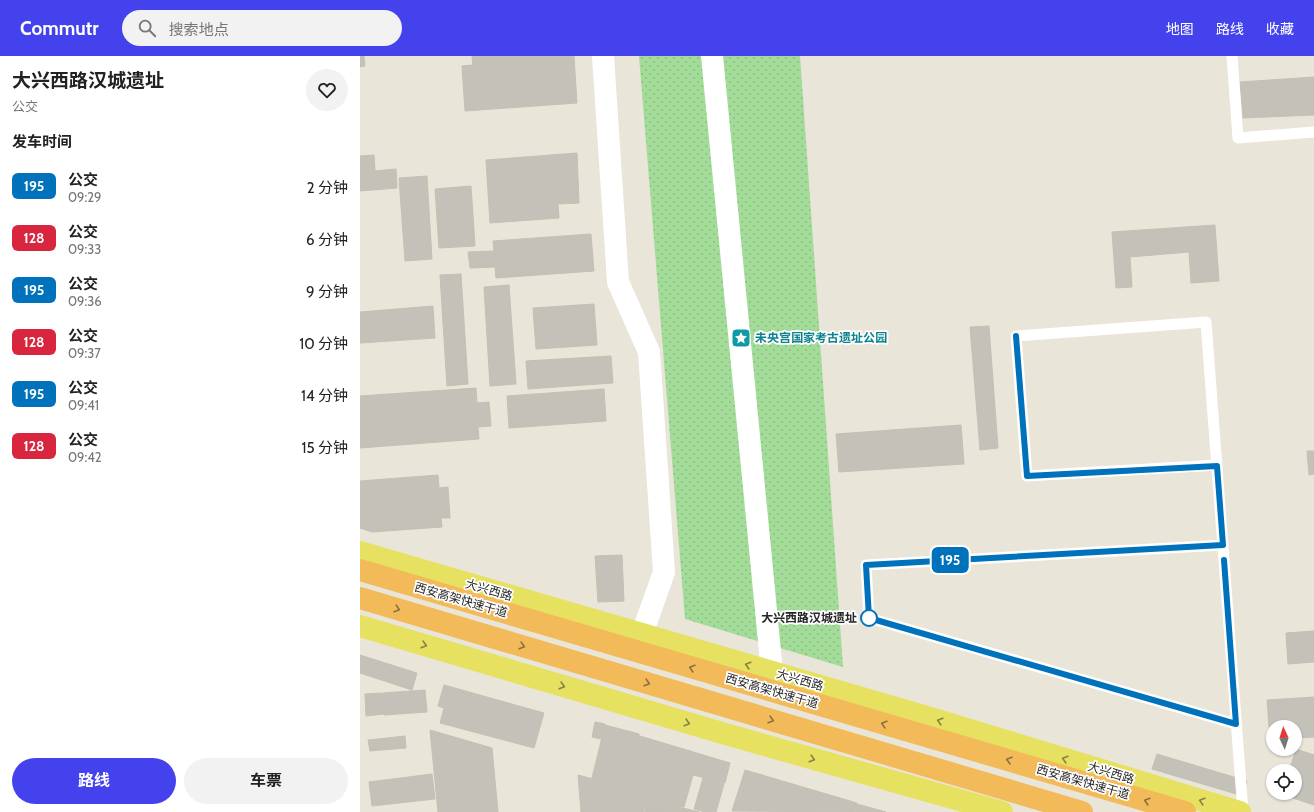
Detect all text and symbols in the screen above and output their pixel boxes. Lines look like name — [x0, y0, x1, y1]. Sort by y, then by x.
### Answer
search box — [122, 10, 402, 46]
text: Commutr — [20, 17, 98, 40]
icon: search — [136, 17, 158, 39]
text: 地图 — [1166, 20, 1194, 38]
text: 路线 — [1216, 20, 1244, 38]
text: 收藏 — [1266, 20, 1294, 38]
text: 搜索地点 — [168, 21, 228, 39]
text: 大兴西路汉城遗址 — [12, 69, 164, 92]
button: heart — [306, 69, 348, 111]
text: 公交 — [12, 98, 38, 114]
text: 发车时间 — [12, 133, 72, 151]
text: 公交 — [68, 171, 98, 189]
text: 195 — [24, 177, 44, 195]
text: 2 分钟 — [307, 179, 348, 197]
text: 09:29 — [68, 189, 101, 205]
text: 公交 — [68, 223, 98, 241]
text: 128 — [23, 229, 45, 247]
text: 6 分钟 — [306, 231, 348, 249]
text: 09:33 — [68, 241, 101, 257]
text: 公交 — [68, 275, 98, 293]
text: 195 — [24, 281, 44, 299]
text: 9 分钟 — [306, 283, 348, 301]
text: 09:36 — [68, 293, 102, 309]
text: 公交 — [68, 327, 98, 345]
place icon: 未央宫国家考古遗址公园 — [730, 327, 752, 349]
place label: 未央宫国家考古遗址公园 — [755, 330, 887, 345]
text: 128 — [23, 333, 45, 351]
text: 10 分钟 — [299, 335, 348, 353]
text: 09:37 — [68, 345, 101, 361]
text: 公交 — [68, 379, 98, 397]
text: 195 — [24, 385, 44, 403]
text: 14 分钟 — [301, 387, 348, 405]
text: 09:41 — [68, 397, 99, 413]
text: 公交 — [68, 431, 98, 449]
text: 128 — [23, 437, 45, 455]
text: 15 分钟 — [302, 439, 348, 457]
text: 09:42 — [68, 449, 102, 465]
line badge: 195 — [927, 547, 973, 573]
text: 195 — [940, 551, 960, 569]
street label: 大兴西路 — [464, 576, 514, 603]
street label: 西安高架快速干道 — [413, 579, 509, 620]
one-way arrow — [394, 604, 401, 613]
marker: 大兴西路汉城遗址 — [860, 609, 878, 627]
place label: 大兴西路汉城遗址 — [761, 610, 857, 625]
one-way arrow — [421, 640, 428, 649]
one-way arrow — [518, 641, 525, 650]
one-way arrow — [745, 661, 752, 670]
one-way arrow — [689, 664, 696, 673]
street label: 大兴西路 — [775, 666, 825, 693]
street label: 西安高架快速干道 — [724, 670, 820, 711]
one-way arrow — [643, 678, 650, 687]
one-way arrow — [559, 681, 566, 690]
one-way arrow — [768, 715, 775, 724]
one-way arrow — [937, 717, 944, 726]
one-way arrow — [683, 718, 690, 727]
one-way arrow — [881, 720, 888, 729]
north arrow — [1266, 720, 1302, 756]
map controls — [1266, 720, 1302, 800]
one-way arrow — [808, 754, 815, 763]
one-way arrow — [1061, 755, 1068, 764]
one-way arrow — [1006, 757, 1012, 765]
button: 路线 — [12, 758, 176, 804]
button: 车票 — [184, 758, 348, 804]
street label: 大兴西路 — [1086, 758, 1136, 787]
street label: 西安高架快速干道 — [1035, 761, 1131, 802]
button: locate — [1266, 764, 1302, 800]
one-way arrow — [1144, 797, 1151, 806]
one-way arrow — [1199, 797, 1206, 806]

